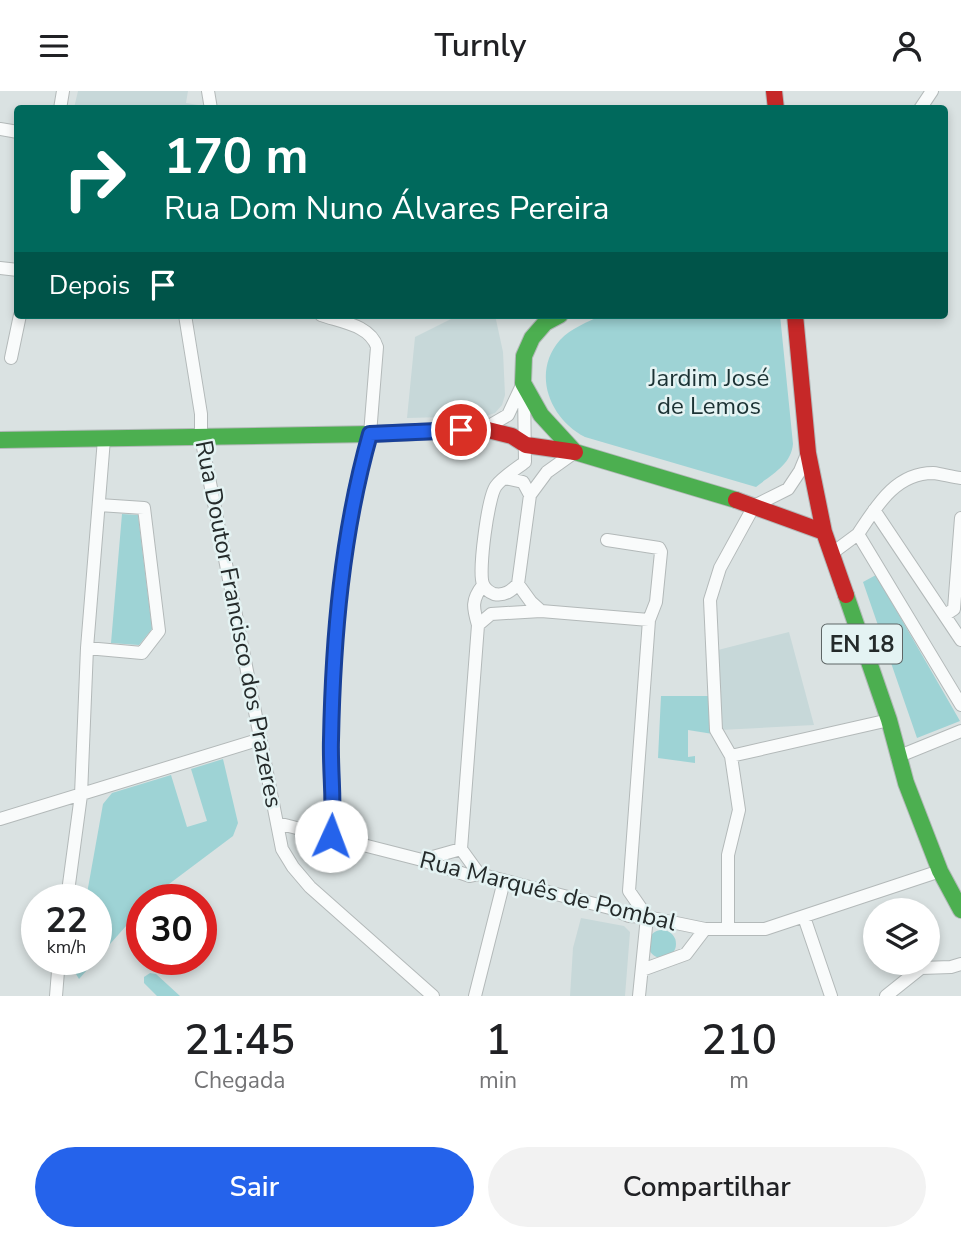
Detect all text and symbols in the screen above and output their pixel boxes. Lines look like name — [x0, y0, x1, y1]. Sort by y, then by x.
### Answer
text: Turnly — [435, 24, 526, 67]
icon: menu — [35, 27, 73, 65]
icon: person — [888, 27, 926, 65]
text: 170 m — [164, 123, 308, 190]
icon: right — [49, 133, 140, 224]
text: Rua Dom Nuno Álvares Pereira — [164, 187, 610, 230]
icon: arrive — [144, 266, 182, 304]
text: Depois — [49, 268, 130, 303]
park label: Jardim José de Lemos — [648, 362, 769, 422]
pin — [431, 400, 491, 460]
icon: arrive — [442, 411, 480, 449]
street label: Rua Doutor Francisco dos Prazeres — [188, 438, 290, 810]
road number: EN 18 — [822, 625, 902, 663]
position arrow — [294, 799, 368, 873]
street label: Rua Marquês de Pombal — [416, 844, 680, 938]
speed limit sign: 30 — [126, 884, 217, 975]
text: 22 — [45, 897, 88, 944]
map controls — [863, 898, 940, 975]
button: layers — [863, 898, 940, 975]
text: km/h — [47, 935, 86, 959]
text: 21:45 — [184, 1012, 295, 1069]
text: 1 — [485, 1012, 511, 1069]
text: 210 — [701, 1012, 777, 1069]
text: Chegada — [193, 1065, 286, 1096]
text: min — [479, 1065, 517, 1096]
text: m — [729, 1065, 749, 1096]
button: Sair — [35, 1147, 474, 1227]
button: Compartilhar — [488, 1147, 926, 1227]

